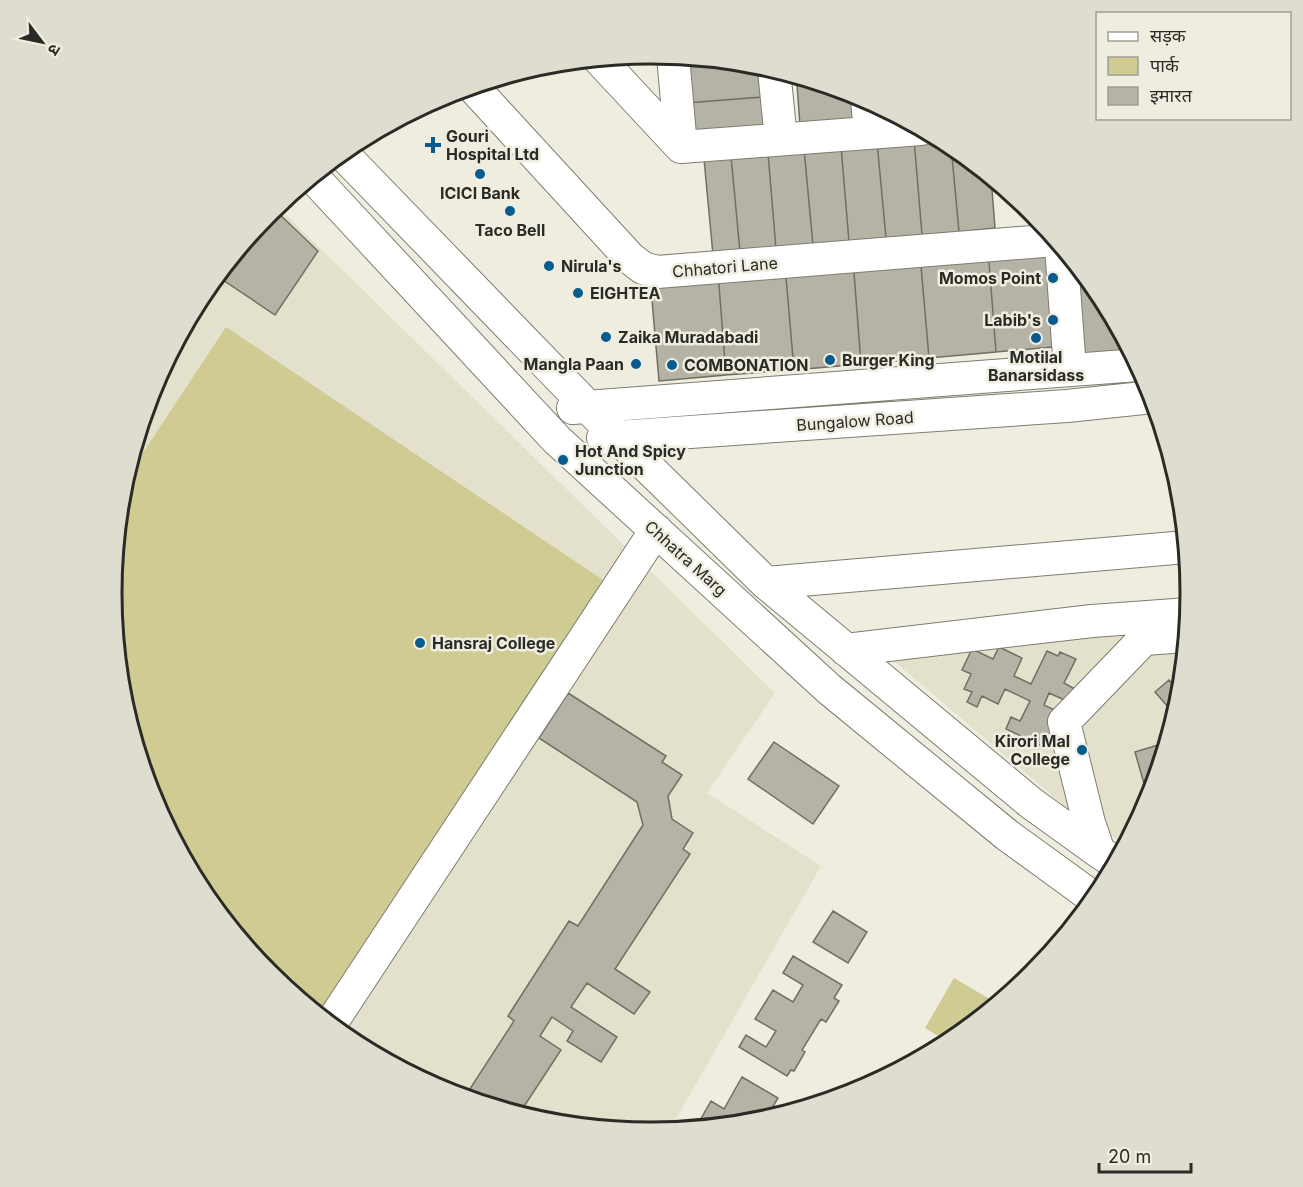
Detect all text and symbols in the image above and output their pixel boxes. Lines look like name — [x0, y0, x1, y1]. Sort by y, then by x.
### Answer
north arrow — [12, 12, 72, 72]
legend — [1096, 12, 1291, 120]
text: सड़क — [1150, 25, 1187, 46]
text: उ — [43, 41, 66, 60]
text: पार्क — [1150, 55, 1180, 76]
text: इमारत — [1150, 85, 1193, 106]
place label: Gouri Hospital Ltd — [446, 126, 539, 164]
marker: Gouri Hospital Ltd — [424, 136, 442, 154]
marker: ICICI Bank — [473, 167, 487, 181]
place label: ICICI Bank — [440, 183, 521, 203]
marker: Taco Bell — [503, 204, 517, 218]
place label: Taco Bell — [475, 220, 545, 240]
street label: Chhatori Lane — [671, 252, 779, 282]
place label: Nirula's — [561, 256, 622, 276]
marker: Nirula's — [542, 259, 556, 273]
place label: Momos Point — [939, 268, 1041, 288]
marker: Momos Point — [1046, 271, 1060, 285]
place label: EIGHTEA — [590, 283, 661, 303]
marker: EIGHTEA — [571, 286, 585, 300]
place label: Labib's — [984, 310, 1041, 330]
marker: Labib's — [1046, 313, 1060, 327]
place label: Zaika Muradabadi — [618, 327, 758, 347]
marker: Zaika Muradabadi — [599, 330, 613, 344]
marker: Motilal Banarsidass — [1029, 331, 1043, 345]
place label: Motilal Banarsidass — [988, 347, 1084, 385]
place label: Burger King — [842, 350, 935, 370]
marker: Burger King — [823, 353, 837, 367]
place label: Mangla Paan — [524, 354, 624, 374]
place label: COMBONATION — [684, 355, 808, 375]
marker: Mangla Paan — [629, 357, 643, 371]
marker: COMBONATION — [665, 358, 679, 372]
street label: Bungalow Road — [796, 407, 914, 435]
place label: Hot And Spicy Junction — [575, 441, 686, 479]
marker: Hot And Spicy Junction — [556, 453, 570, 467]
street label: Chhatra Marg — [641, 516, 731, 600]
place label: Hansraj College — [432, 633, 555, 653]
marker: Hansraj College — [413, 636, 427, 650]
place label: Kirori Mal College — [995, 731, 1070, 769]
marker: Kirori Mal College — [1075, 743, 1089, 757]
scale bar — [1099, 1136, 1190, 1174]
text: 20 m — [1108, 1146, 1151, 1167]

